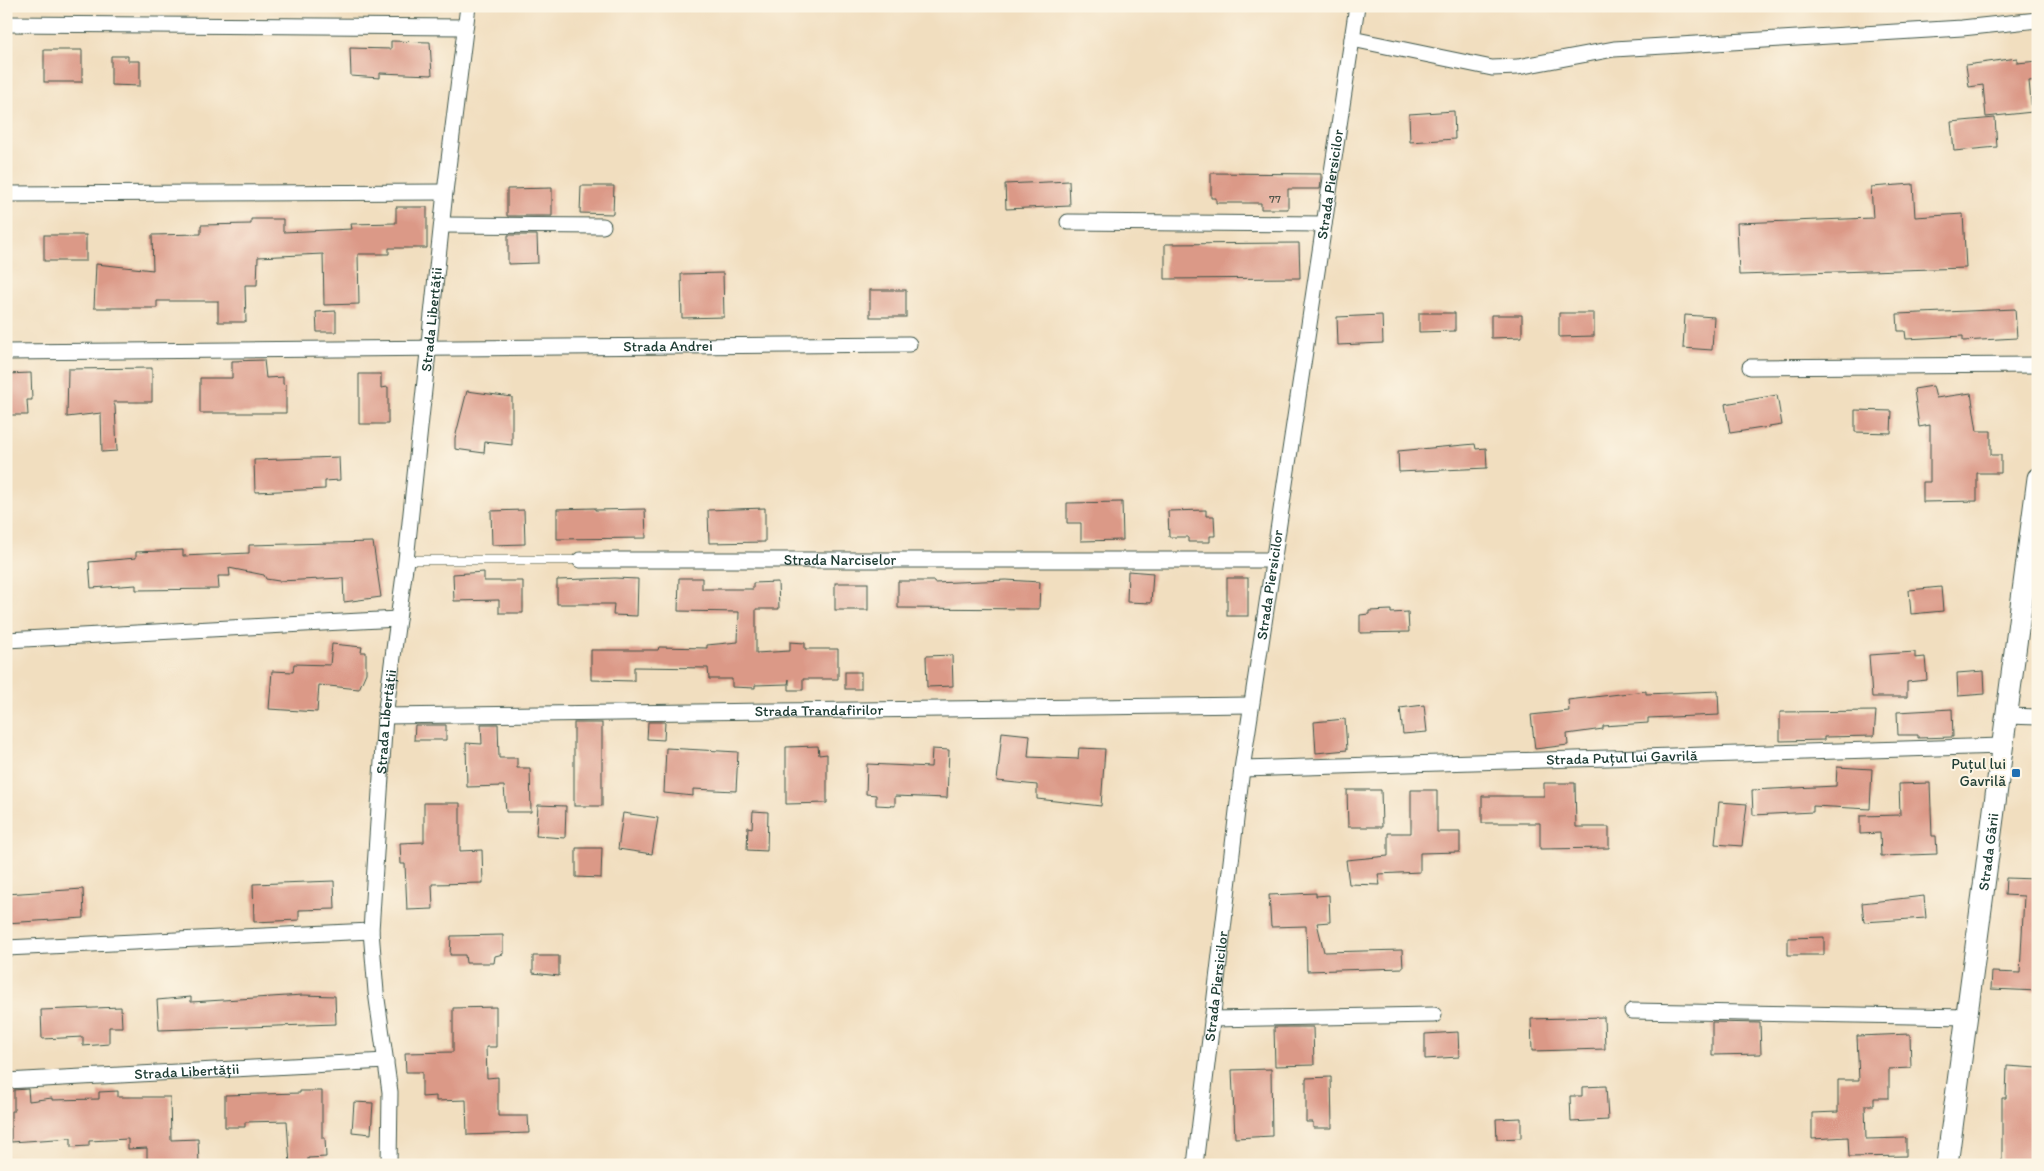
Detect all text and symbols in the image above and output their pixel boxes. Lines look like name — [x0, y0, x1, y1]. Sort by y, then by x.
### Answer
street label: Strada Piersicilor — [1313, 128, 1347, 241]
house number: 77 — [1269, 192, 1281, 206]
street label: Strada Libertății — [417, 266, 446, 373]
street label: Strada Andrei — [623, 337, 713, 356]
street label: Strada Piersicilor — [1253, 528, 1287, 641]
street label: Strada Narciselor — [784, 551, 897, 569]
street label: Strada Libertății — [372, 668, 400, 775]
street label: Strada Trandafirilor — [754, 701, 884, 720]
street label: Strada Puțul lui Gavrilă — [1546, 746, 1698, 769]
place label: Puțul lui Gavrilă — [1951, 755, 2006, 790]
marker: Puțul lui Gavrilă — [2010, 767, 2022, 779]
street label: Strada Gării — [1974, 812, 2003, 892]
street label: Strada Piersicilor — [1201, 930, 1232, 1042]
street label: Strada Libertății — [134, 1060, 240, 1083]

